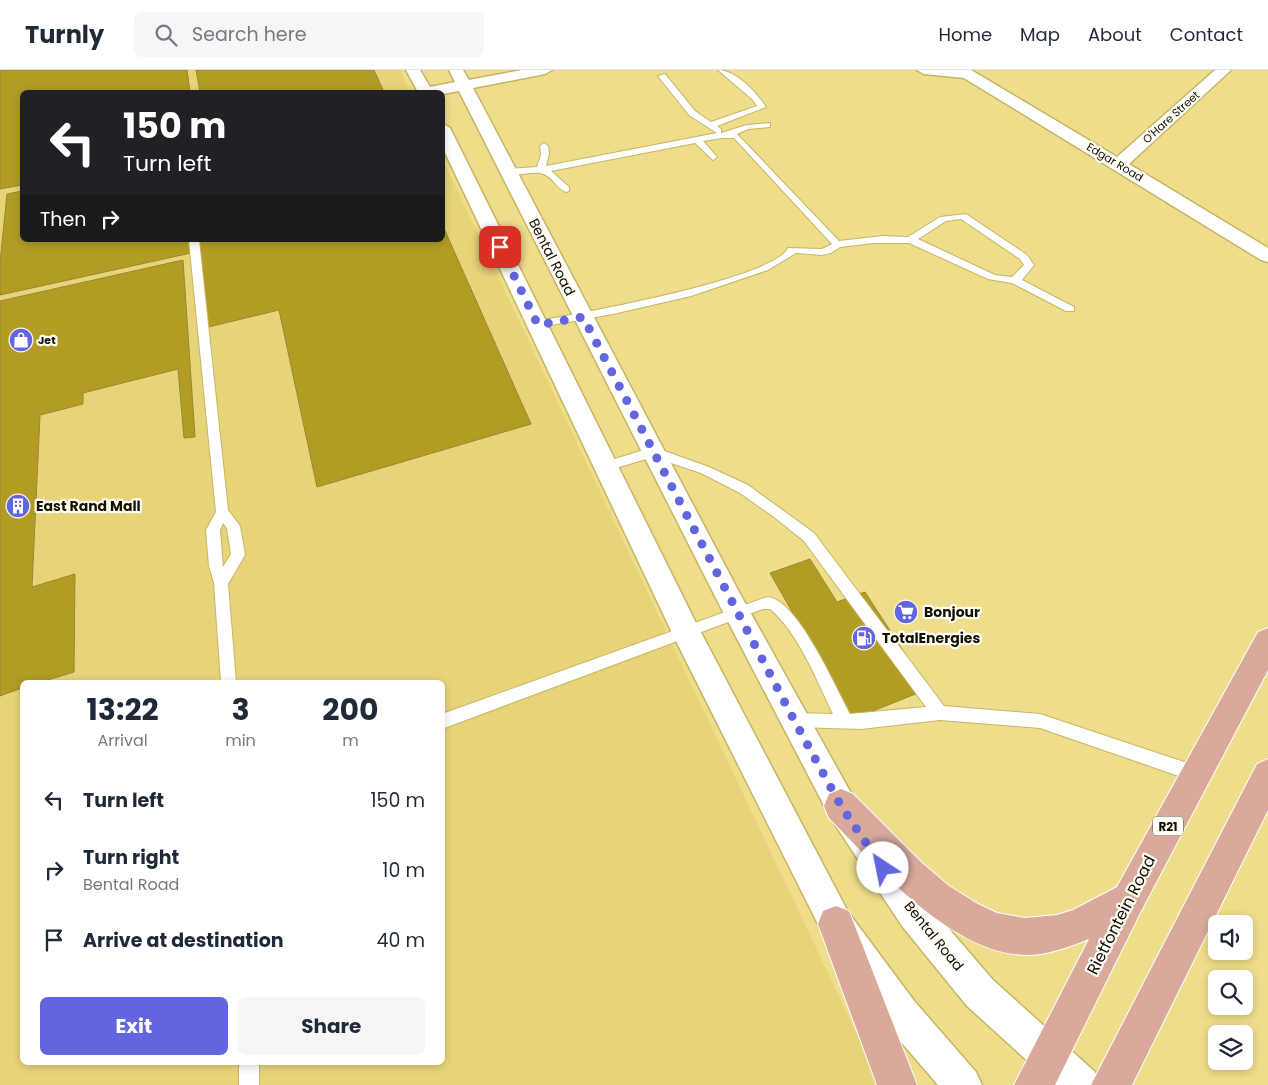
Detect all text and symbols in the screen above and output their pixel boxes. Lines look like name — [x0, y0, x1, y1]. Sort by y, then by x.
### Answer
search box — [134, 12, 484, 57]
text: Turnly — [25, 18, 104, 51]
icon: search — [152, 21, 180, 49]
text: Search here — [192, 21, 307, 48]
text: Home — [938, 22, 992, 47]
text: Map — [1020, 22, 1060, 47]
text: About — [1088, 22, 1142, 47]
text: Contact — [1170, 22, 1243, 47]
street label: O'Hare Street — [1139, 87, 1203, 147]
text: 150 m — [123, 101, 226, 150]
icon: left — [40, 110, 105, 175]
street label: Edgar Road — [1084, 139, 1146, 185]
text: Turn left — [123, 148, 211, 179]
icon: right — [96, 205, 124, 233]
text: Then — [40, 206, 86, 233]
street label: Bental Road — [524, 215, 580, 299]
pin — [479, 226, 521, 268]
icon: arrive — [486, 233, 514, 261]
shop icon: Jet — [8, 327, 34, 353]
place label: Jet — [38, 332, 56, 348]
building icon: East Rand Mall — [5, 493, 31, 519]
place label: East Rand Mall — [36, 496, 141, 516]
supermarket icon: Bonjour — [893, 599, 919, 625]
place label: Bonjour — [924, 602, 980, 622]
fuel station icon: TotalEnergies — [851, 625, 877, 651]
place label: TotalEnergies — [882, 628, 980, 648]
text: 13:22 — [86, 688, 159, 731]
text: 3 — [231, 688, 250, 731]
text: 200 — [322, 688, 379, 731]
text: Arrival — [97, 729, 148, 752]
text: min — [225, 729, 256, 752]
text: m — [342, 729, 359, 752]
icon: left — [40, 786, 68, 814]
text: Turn left — [83, 787, 164, 814]
text: 150 m — [370, 787, 425, 814]
road number: R21 — [1153, 816, 1183, 836]
position arrow — [856, 841, 908, 893]
text: Turn right — [83, 844, 179, 871]
street label: Rietfontein Road — [1081, 851, 1161, 979]
icon: right — [40, 856, 68, 884]
text: 10 m — [382, 857, 425, 884]
text: Bental Road — [83, 873, 179, 896]
street label: Bental Road — [900, 897, 968, 975]
map controls — [1208, 915, 1253, 1070]
button: sound — [1208, 915, 1253, 960]
icon: arrive — [40, 926, 68, 954]
text: Arrive at destination — [83, 927, 284, 954]
text: 40 m — [376, 927, 425, 954]
button: search — [1208, 970, 1253, 1015]
button: Exit — [40, 997, 228, 1055]
button: Share — [238, 997, 425, 1055]
button: layers — [1208, 1025, 1253, 1070]

